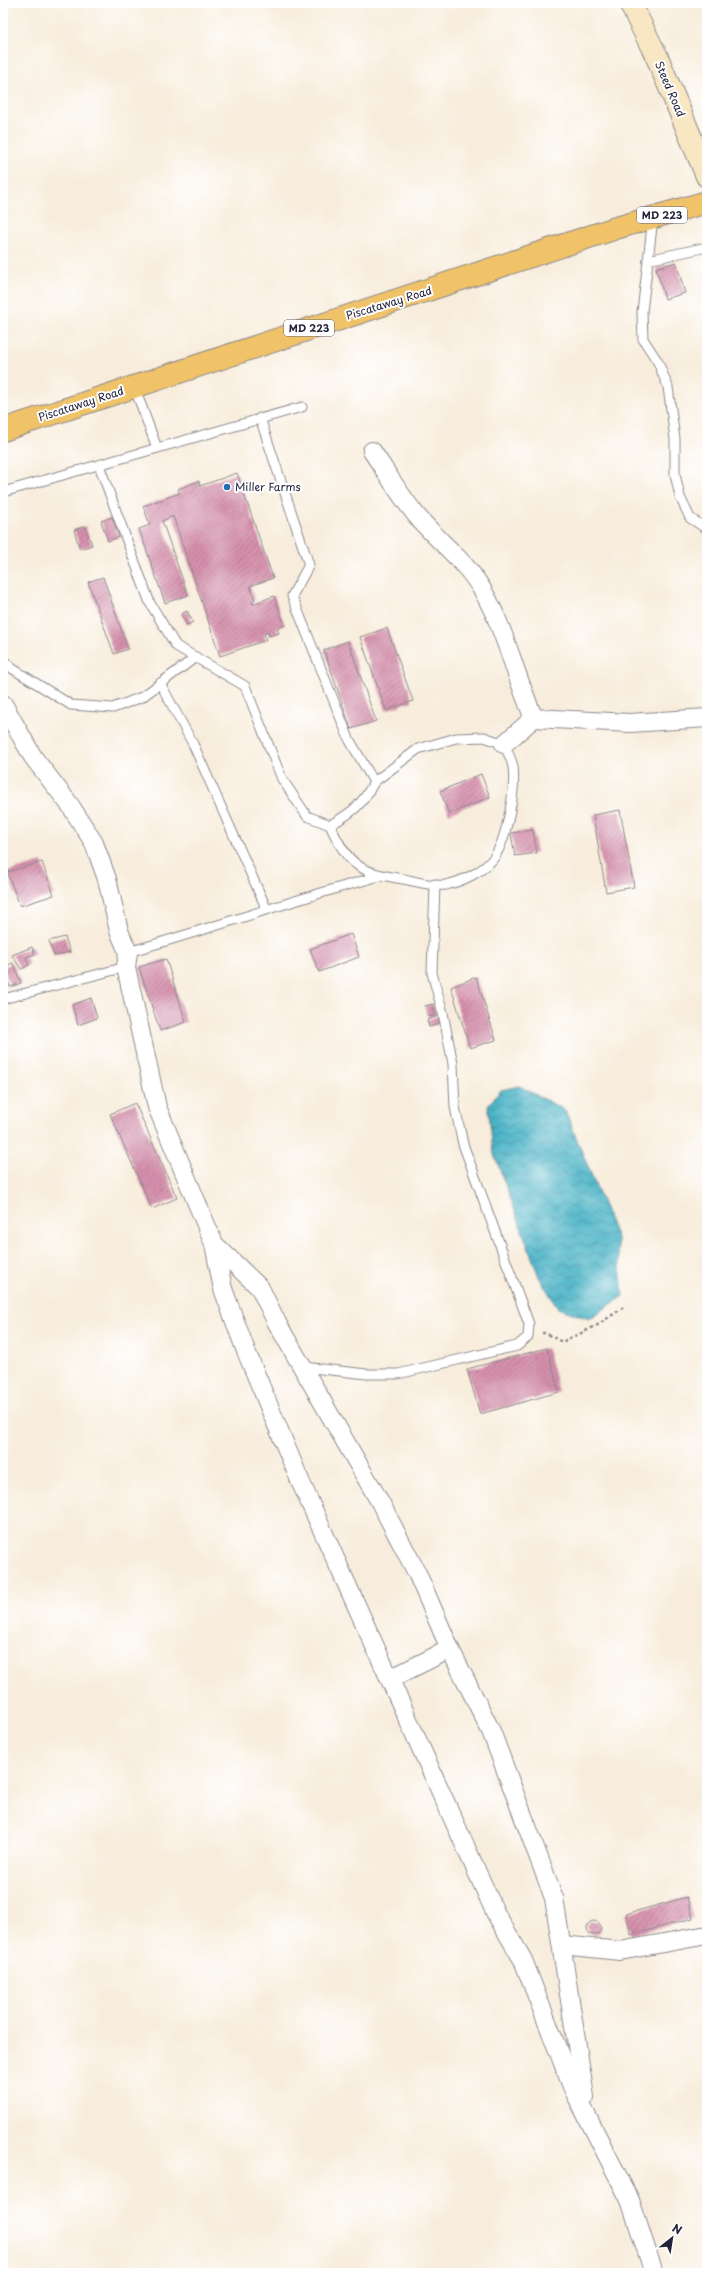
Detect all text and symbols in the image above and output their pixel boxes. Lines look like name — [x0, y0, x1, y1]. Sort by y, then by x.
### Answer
street label: Steed Road — [651, 58, 690, 119]
road number: MD 223 — [637, 207, 687, 223]
street label: Piscataway Road — [344, 281, 434, 324]
road number: MD 223 — [284, 320, 334, 336]
street label: Piscataway Road — [36, 382, 126, 425]
place label: Miller Farms — [235, 478, 301, 495]
marker: Miller Farms — [222, 482, 232, 492]
north arrow — [652, 2218, 692, 2258]
text: N — [669, 2219, 686, 2239]

